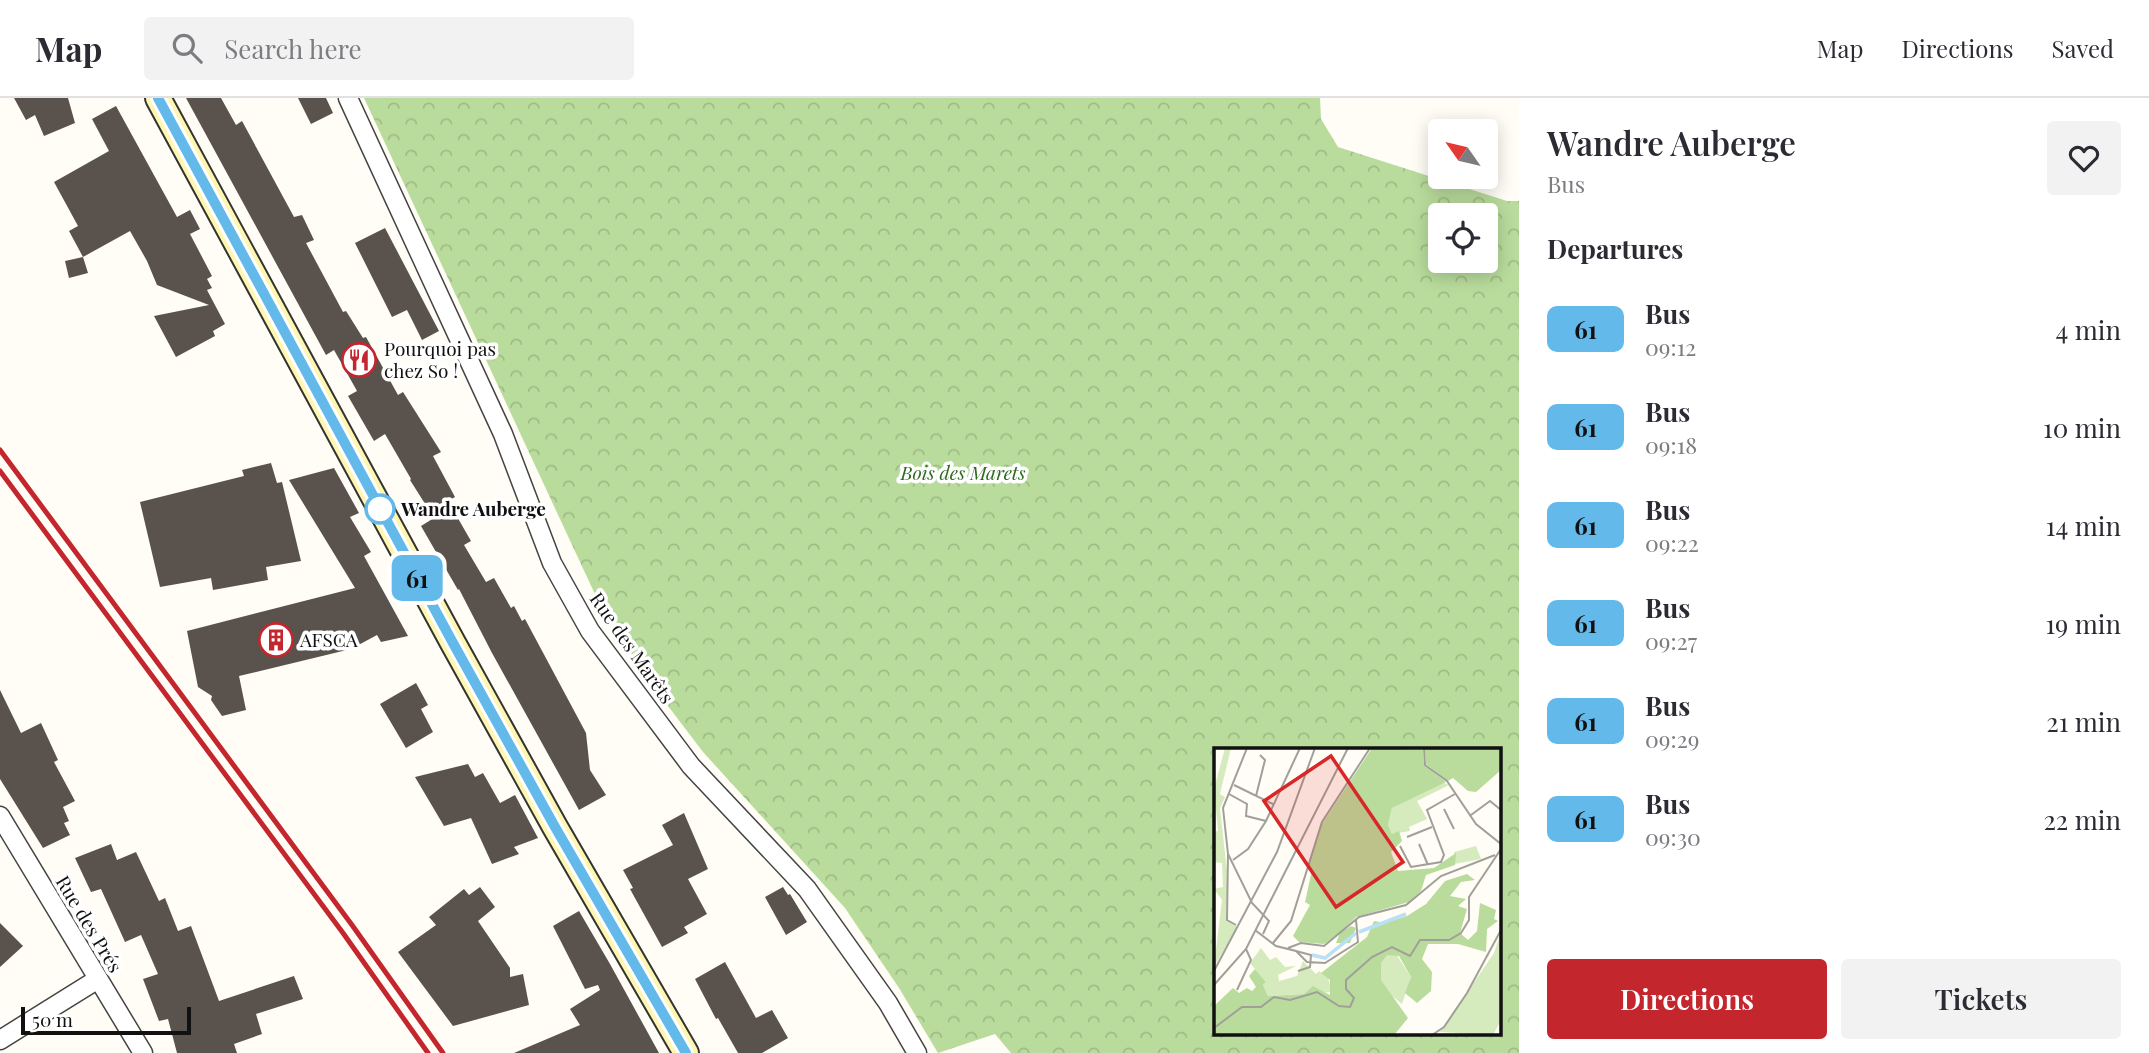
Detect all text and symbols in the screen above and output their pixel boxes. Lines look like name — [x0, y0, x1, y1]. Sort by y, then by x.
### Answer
search box — [144, 17, 634, 80]
text: Map — [35, 26, 102, 70]
icon: search — [168, 29, 206, 67]
text: Search here — [224, 31, 362, 66]
text: Map — [1817, 32, 1863, 64]
text: Directions — [1901, 32, 2014, 64]
text: Saved — [2052, 32, 2114, 64]
north arrow — [1428, 119, 1498, 189]
map controls — [1428, 119, 1498, 273]
text: Wandre Auberge — [1547, 120, 1796, 164]
button: heart — [2047, 121, 2121, 195]
text: Bus — [1547, 168, 1585, 199]
button: locate — [1428, 203, 1498, 273]
text: Departures — [1547, 231, 1683, 266]
text: Bus — [1645, 296, 1690, 331]
text: 4 min — [2055, 312, 2121, 347]
text: 61 — [1574, 313, 1597, 345]
text: 09:12 — [1645, 331, 1696, 362]
place label: Pourquoi pas chez So ! — [384, 335, 496, 383]
restaurant icon: Pourquoi pas chez So ! — [340, 341, 378, 379]
text: Bus — [1645, 394, 1690, 429]
text: 10 min — [2043, 410, 2121, 445]
text: 61 — [1574, 411, 1597, 443]
text: 09:18 — [1645, 429, 1697, 460]
park label: Bois des Marets — [900, 459, 1025, 485]
text: Bus — [1645, 492, 1690, 527]
marker: Wandre Auberge — [365, 494, 395, 524]
place label: Wandre Auberge — [400, 495, 546, 521]
text: 14 min — [2046, 508, 2121, 543]
text: 61 — [1574, 509, 1597, 541]
text: 09:22 — [1645, 527, 1699, 558]
line badge: 61 — [386, 555, 448, 601]
text: 61 — [406, 562, 428, 594]
street label: Rue des Marêts — [585, 587, 681, 708]
text: Bus — [1645, 590, 1690, 625]
text: 19 min — [2045, 606, 2121, 641]
text: 61 — [1574, 607, 1597, 639]
building icon: AFSCA — [257, 621, 295, 659]
text: 09:27 — [1645, 625, 1697, 656]
place label: AFSCA — [299, 626, 359, 652]
text: Bus — [1645, 688, 1690, 723]
text: 21 min — [2046, 704, 2121, 739]
text: 61 — [1574, 705, 1597, 737]
text: 09:29 — [1645, 723, 1699, 754]
inset map — [1214, 748, 1502, 1035]
text: Bus — [1645, 786, 1690, 821]
text: 22 min — [2043, 802, 2121, 837]
text: 61 — [1574, 803, 1597, 835]
text: 09:30 — [1645, 821, 1701, 852]
street label: Rue des Prés — [51, 870, 129, 977]
button: Directions — [1547, 959, 1827, 1039]
button: Tickets — [1841, 959, 2121, 1039]
scale bar — [21, 1004, 191, 1036]
text: 50 m — [32, 1006, 73, 1032]

